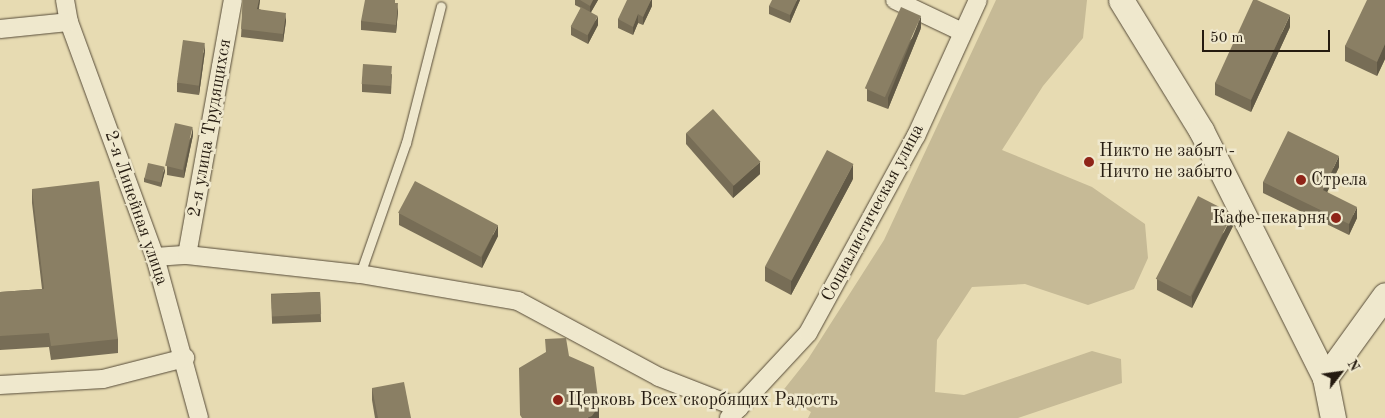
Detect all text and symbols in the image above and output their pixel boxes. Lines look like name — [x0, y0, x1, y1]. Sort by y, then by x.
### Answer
scale bar — [1205, 20, 1332, 52]
text: 50 m — [1210, 31, 1244, 46]
street label: 2-я улица Трудящихся — [184, 37, 236, 219]
street label: Социалистическая улица — [817, 121, 929, 305]
street label: 2-я Линейная улица — [99, 128, 173, 288]
place label: Никто не забыт - Ничто не забыто — [1099, 141, 1235, 183]
marker: Никто не забыт - Ничто не забыто — [1083, 156, 1095, 168]
place label: Стрела — [1311, 169, 1367, 191]
marker: Стрела — [1295, 174, 1307, 186]
place label: Кафе-пекарня — [1212, 207, 1326, 229]
marker: Кафе-пекарня — [1330, 212, 1342, 224]
north arrow — [1315, 348, 1365, 398]
text: N — [1344, 357, 1362, 374]
place label: Церковь Всех скорбящих Радость — [568, 389, 838, 411]
marker: Церковь Всех скорбящих Радость — [552, 394, 564, 406]

